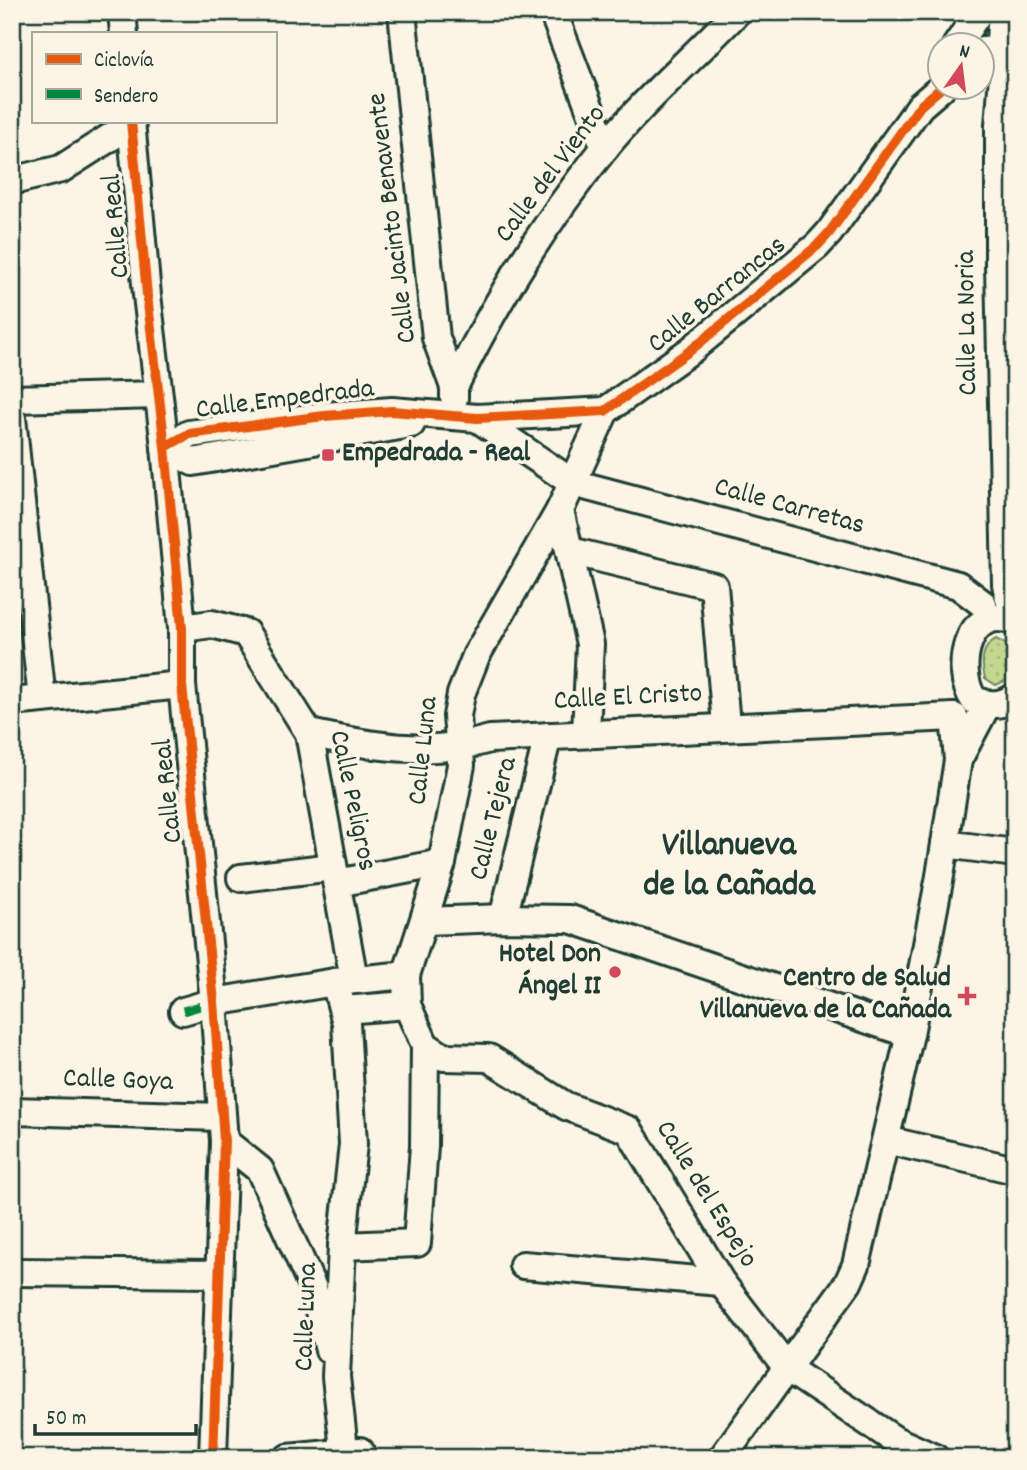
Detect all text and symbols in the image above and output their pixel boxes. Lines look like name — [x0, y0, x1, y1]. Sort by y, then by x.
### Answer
legend — [32, 32, 276, 122]
north arrow — [926, 32, 996, 102]
text: N — [956, 39, 972, 67]
text: Ciclovía — [94, 47, 155, 77]
text: Sendero — [94, 83, 158, 113]
street label: Calle Jacinto Benavente — [359, 90, 429, 346]
street label: Calle del Viento — [487, 97, 617, 253]
street label: Calle Real — [93, 172, 142, 280]
street label: Calle Barrancas — [640, 227, 796, 365]
street label: Calle La Noria — [948, 249, 990, 396]
street label: Calle Empedrada — [194, 370, 377, 432]
place label: Empedrada - Real — [342, 435, 531, 475]
marker: Empedrada - Real — [320, 447, 336, 463]
street label: Calle Carretas — [709, 469, 869, 547]
street label: Calle El Cristo — [553, 675, 703, 723]
street label: Calle Luna — [399, 694, 451, 807]
street label: Calle Peligros — [317, 727, 385, 875]
street label: Calle Real — [145, 736, 195, 845]
street label: Calle Tejera — [460, 752, 530, 885]
district label: Villanueva de la Cañada — [643, 822, 816, 912]
place label: Hotel Don Ángel II — [499, 936, 601, 1008]
place label: Centro de Salud Villanueva de la Cañada — [700, 960, 952, 1032]
marker: Hotel Don Ángel II — [607, 964, 623, 980]
marker: Centro de Salud Villanueva de la Cañada — [957, 986, 977, 1006]
street label: Calle Goya — [62, 1060, 175, 1104]
street label: Calle del Espejo — [644, 1114, 766, 1276]
street label: Calle Luna — [286, 1261, 330, 1372]
scale bar — [35, 1393, 196, 1437]
text: 50 m — [46, 1405, 86, 1435]

